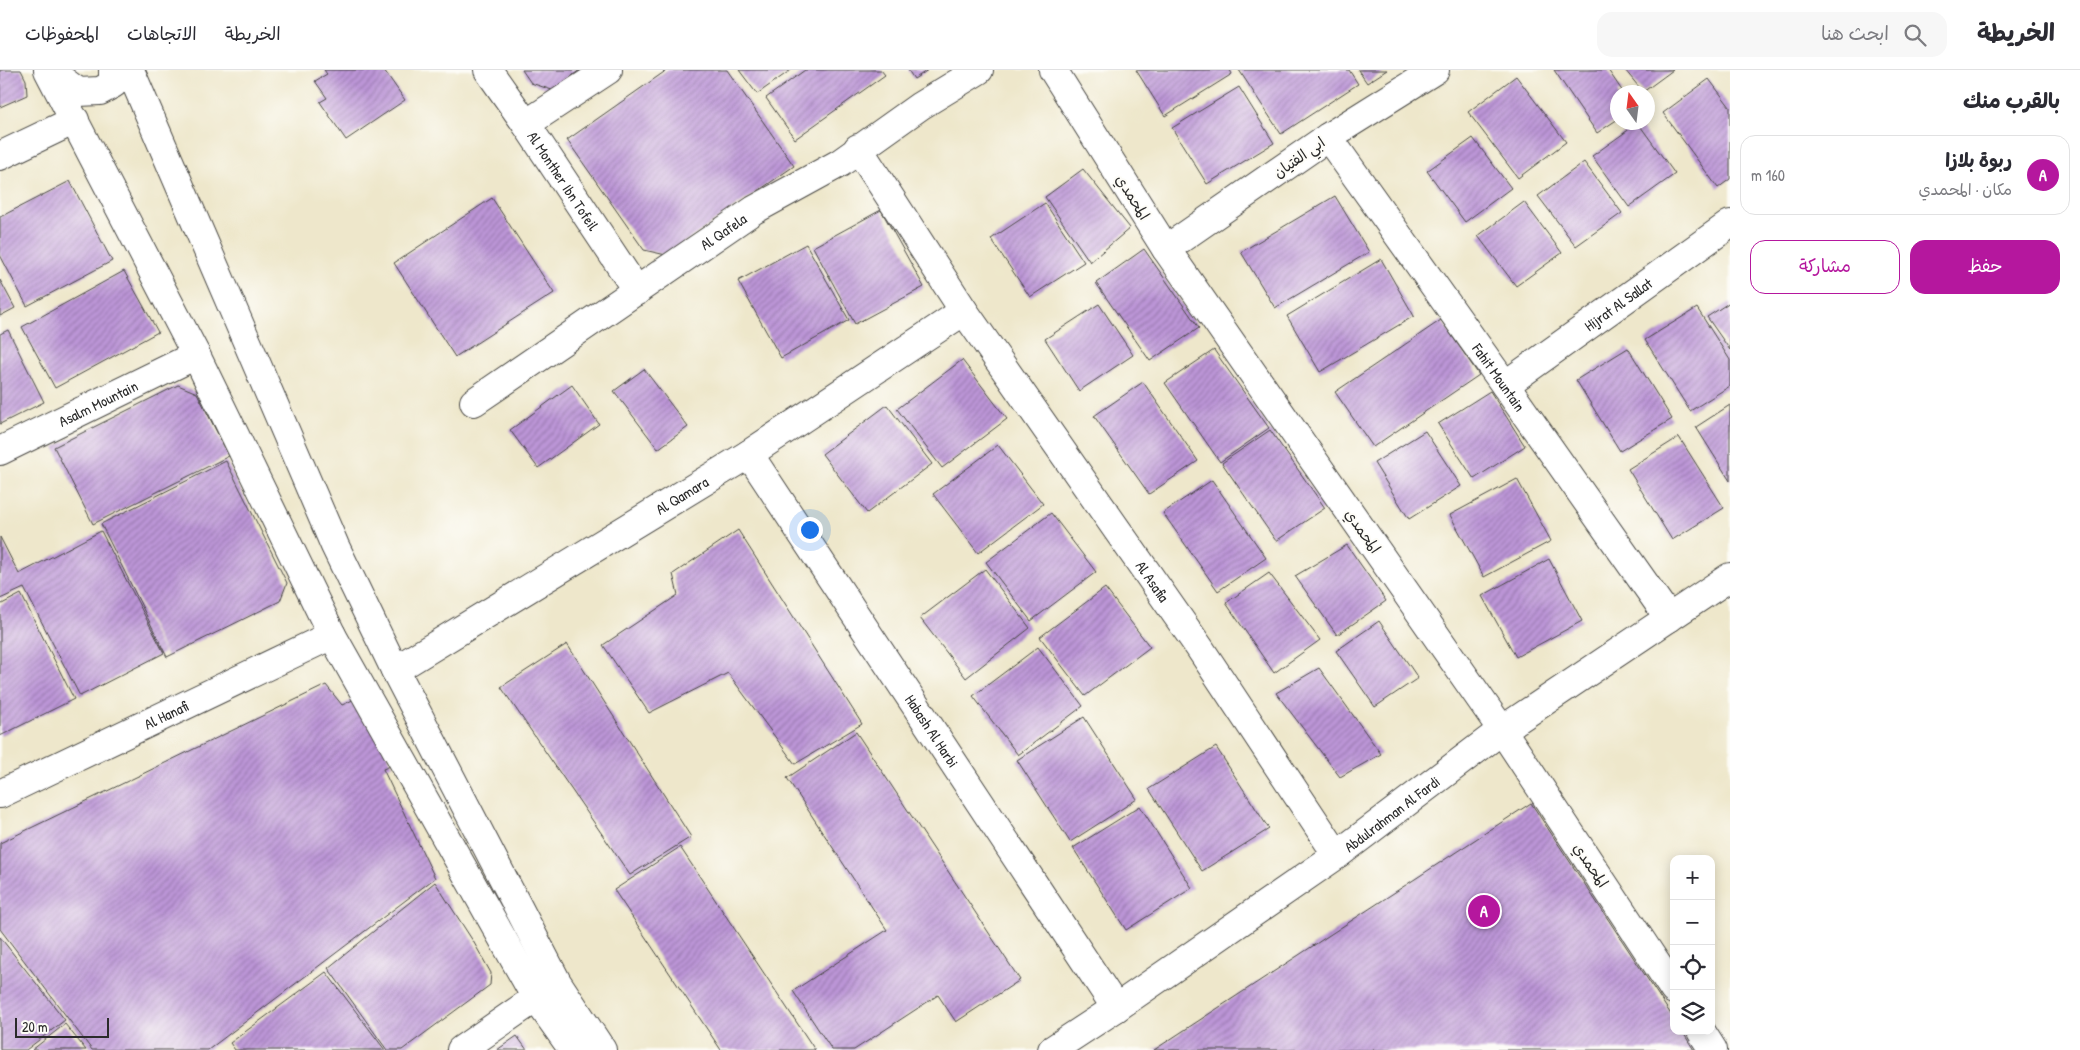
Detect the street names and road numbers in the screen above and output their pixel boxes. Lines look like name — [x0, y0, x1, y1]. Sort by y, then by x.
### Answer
street label: Al Monther Ibn Tofeil — [523, 127, 604, 234]
street label: ابي الفتيان — [1269, 131, 1331, 185]
street label: المحمدي — [1110, 170, 1155, 224]
street label: Al Qafela — [696, 208, 750, 255]
street label: Hijrat Al Sallat — [1580, 272, 1657, 336]
street label: Fahit Mountain — [1467, 338, 1531, 416]
street label: Asalm Mountain — [55, 375, 141, 431]
street label: Al Qamara — [651, 471, 712, 519]
street label: المحمدي — [1339, 505, 1386, 558]
street label: Al Asafia — [1131, 556, 1175, 606]
street label: Habash Al Harbi — [901, 690, 964, 771]
street label: Al Hanafi — [140, 695, 191, 734]
street label: Abdulrahman Al Fardi — [1340, 770, 1444, 857]
street label: المحمدي — [1567, 838, 1614, 892]

